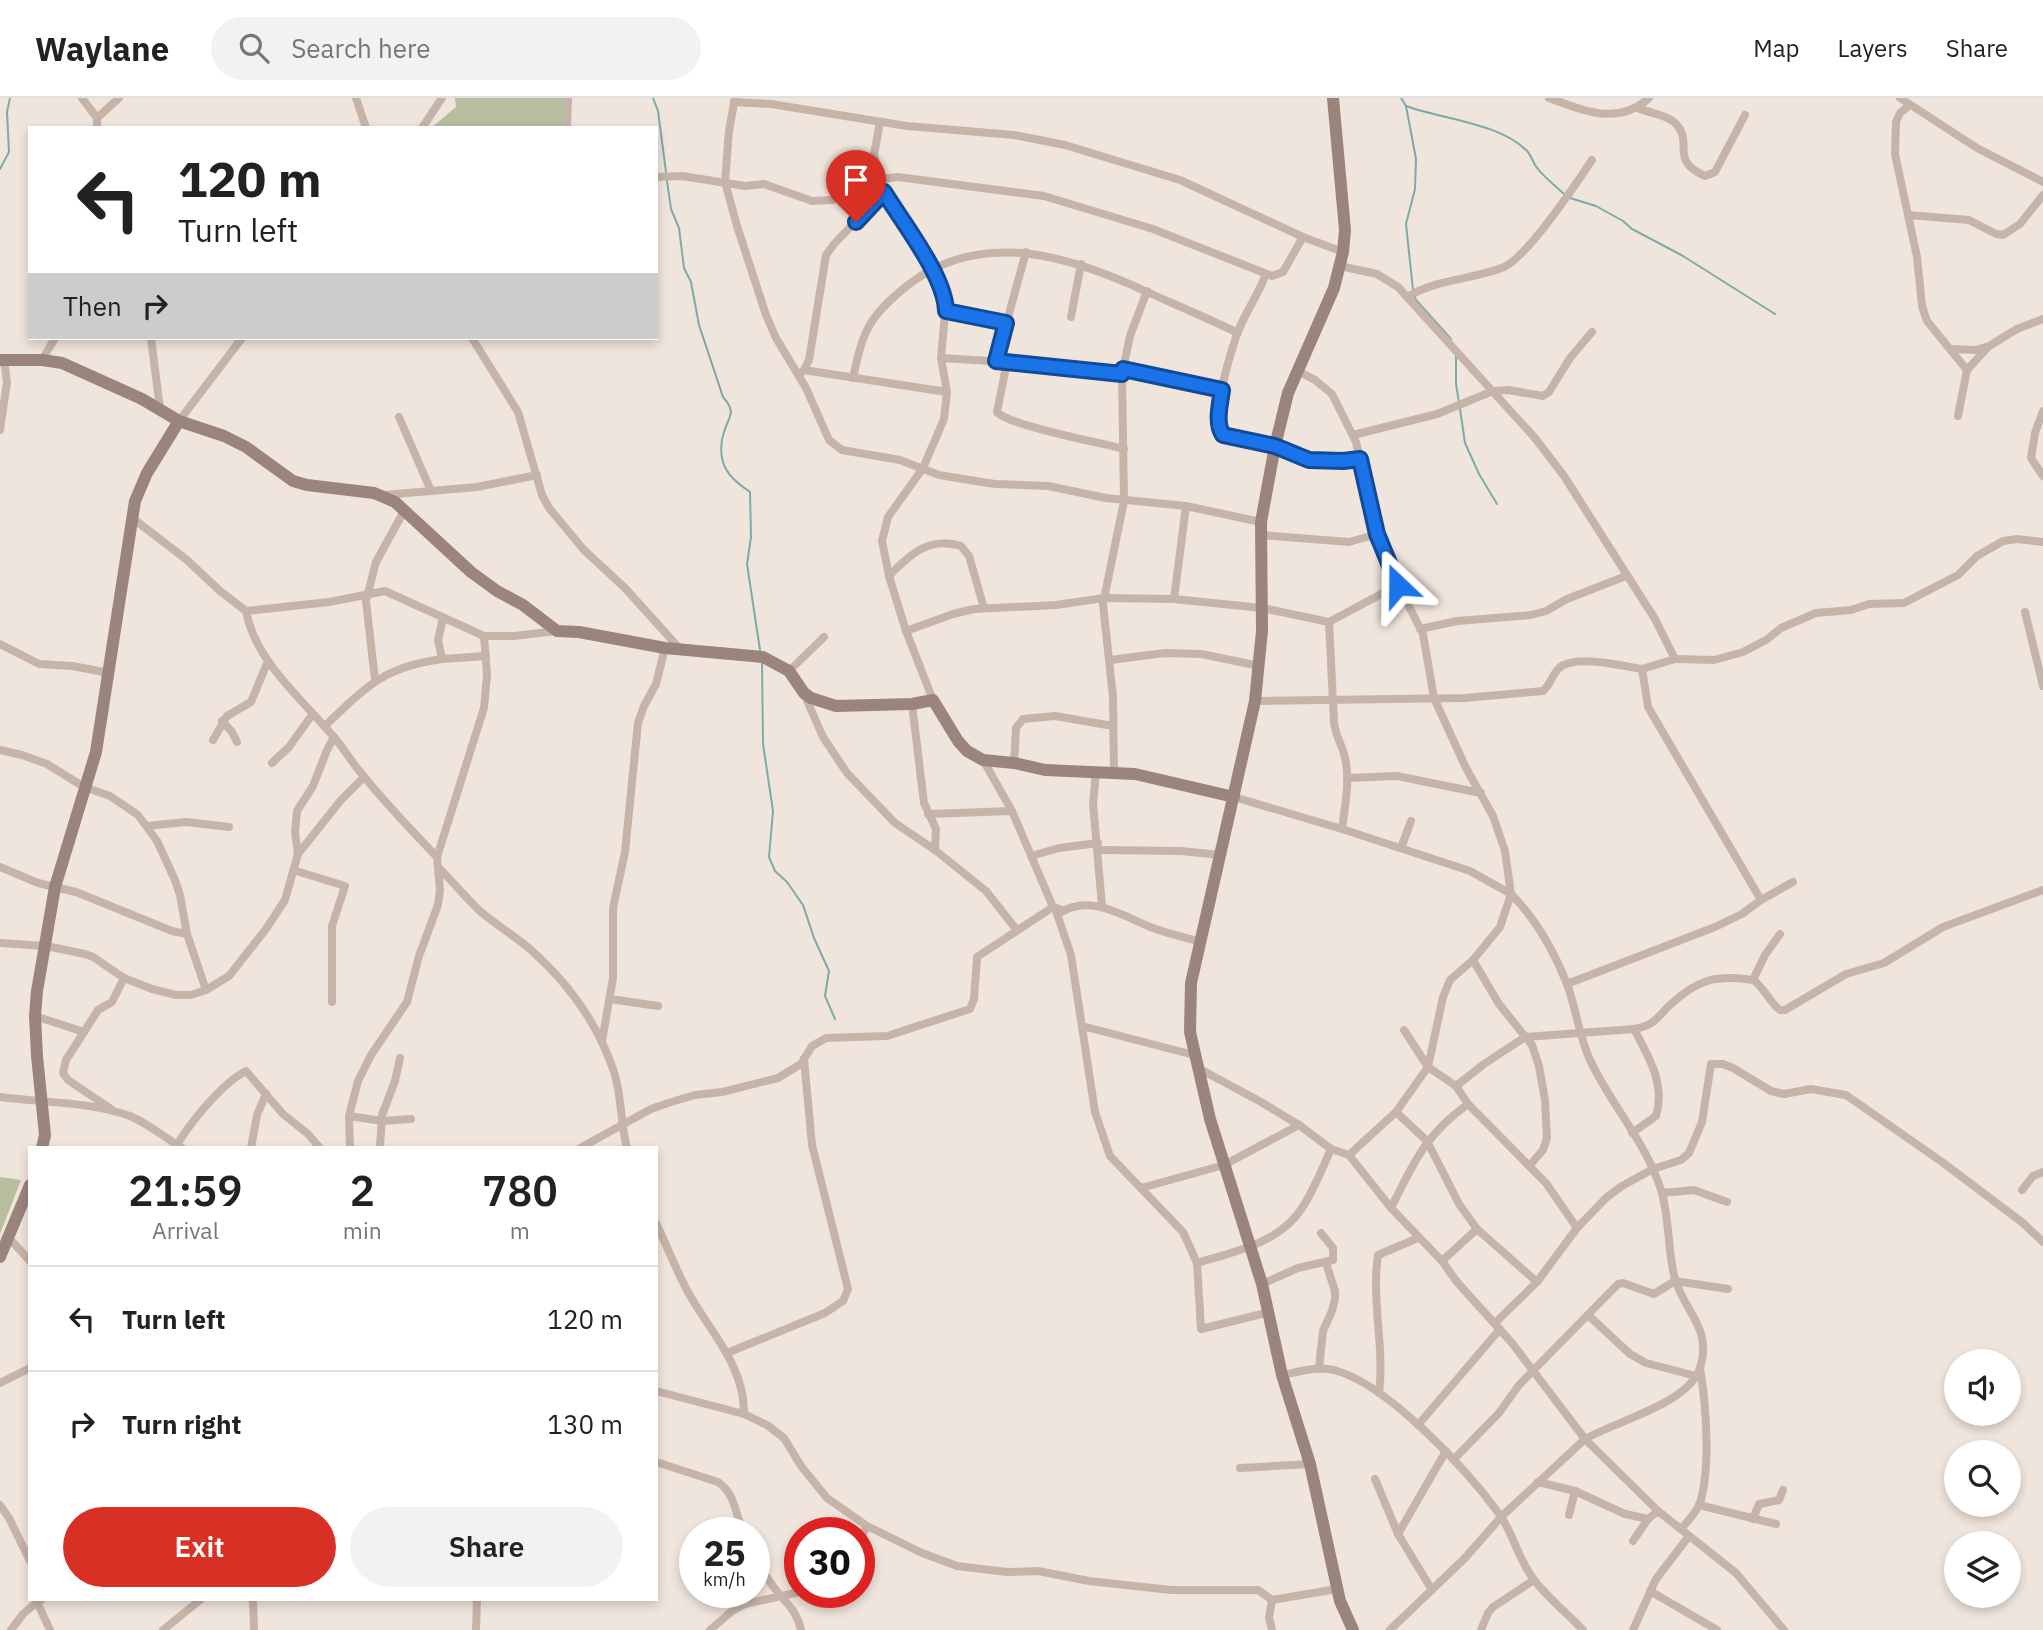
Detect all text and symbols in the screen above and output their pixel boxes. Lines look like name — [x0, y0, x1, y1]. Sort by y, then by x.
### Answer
search box — [211, 17, 701, 80]
text: Waylane — [35, 27, 169, 70]
icon: search — [235, 29, 273, 67]
text: Search here — [291, 31, 431, 65]
text: Map — [1753, 32, 1800, 64]
text: Layers — [1838, 32, 1908, 64]
text: Share — [1946, 32, 2008, 64]
text: 120 m — [178, 147, 322, 210]
pin — [826, 150, 886, 222]
icon: left — [63, 154, 154, 245]
icon: arrive — [837, 161, 875, 199]
text: Turn left — [178, 209, 298, 251]
icon: right — [136, 287, 174, 325]
text: Then — [63, 289, 122, 323]
position arrow — [1361, 548, 1435, 622]
text: 21:59 — [128, 1163, 243, 1218]
text: 2 — [350, 1163, 375, 1218]
text: 780 — [482, 1163, 558, 1218]
text: Arrival — [152, 1215, 219, 1245]
text: min — [343, 1215, 382, 1245]
text: m — [510, 1215, 530, 1245]
icon: left — [63, 1300, 101, 1338]
text: Turn left — [122, 1302, 225, 1336]
text: 120 m — [547, 1302, 623, 1336]
map controls — [1944, 1349, 2021, 1608]
button: sound — [1944, 1349, 2021, 1426]
icon: right — [63, 1405, 101, 1443]
text: Turn right — [122, 1407, 241, 1441]
text: 130 m — [547, 1407, 623, 1441]
button: search — [1944, 1440, 2021, 1517]
button: Exit — [63, 1507, 336, 1587]
button: Share — [350, 1507, 623, 1587]
speed limit sign: 30 — [784, 1517, 875, 1608]
text: 25 — [703, 1530, 746, 1576]
button: layers — [1944, 1531, 2021, 1608]
text: km/h — [703, 1568, 746, 1591]

